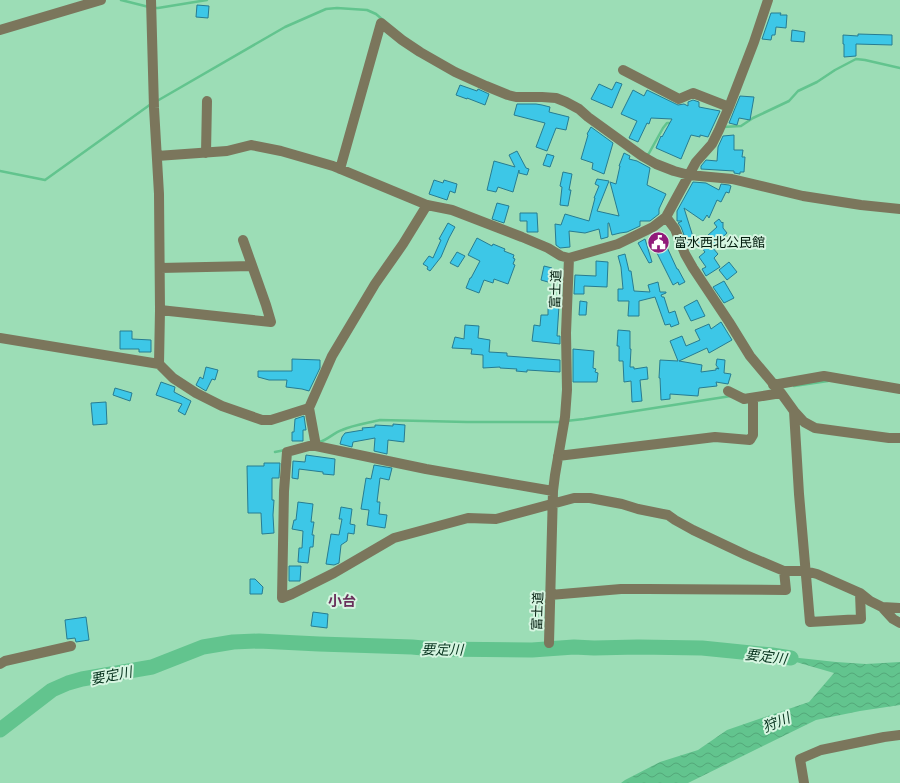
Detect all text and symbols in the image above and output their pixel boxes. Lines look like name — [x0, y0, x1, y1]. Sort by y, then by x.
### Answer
public building icon: 富水西北公民館 — [646, 229, 672, 255]
place label: 富水西北公民館 — [674, 234, 765, 250]
street label: 富士道 — [546, 269, 564, 309]
street label: 富士道 — [528, 591, 546, 631]
district label: 小台 — [328, 592, 356, 609]
water label: 要定川 — [421, 640, 465, 658]
water label: 要定川 — [744, 645, 790, 667]
water label: 要定川 — [89, 662, 135, 687]
water label: 狩川 — [760, 708, 794, 735]

